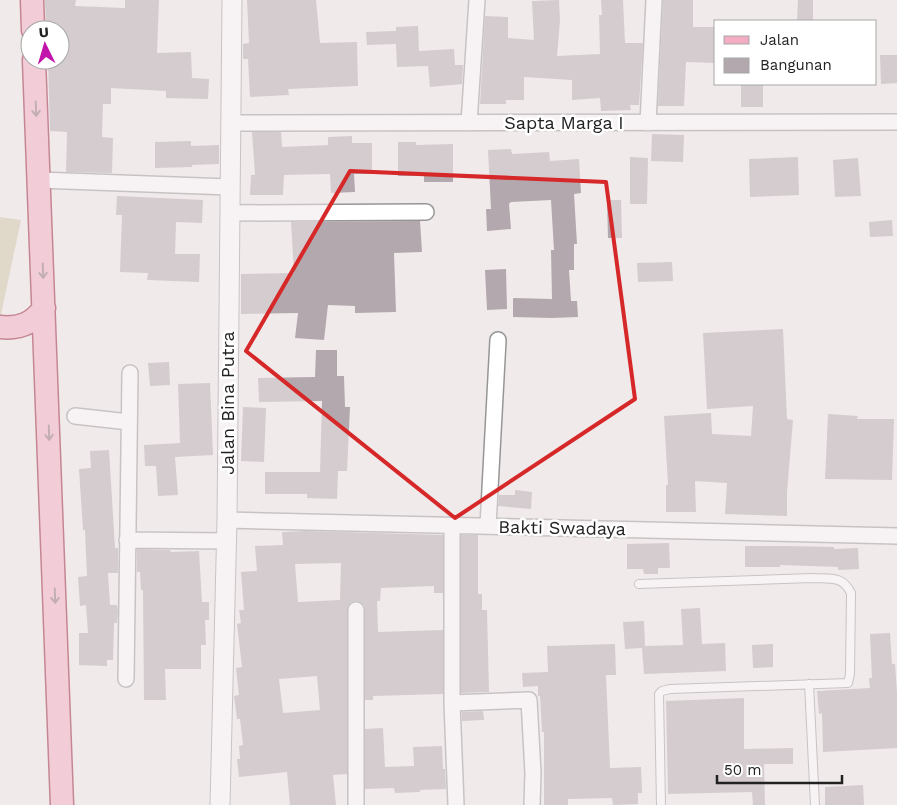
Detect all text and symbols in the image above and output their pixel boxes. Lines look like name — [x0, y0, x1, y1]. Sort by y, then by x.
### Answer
north arrow — [20, 20, 70, 70]
legend — [714, 20, 877, 85]
text: U — [38, 24, 50, 40]
text: Jalan — [760, 31, 799, 49]
text: Bangunan — [760, 56, 832, 74]
one-way arrow — [32, 100, 41, 116]
street label: Sapta Marga I — [504, 112, 624, 133]
one-way arrow — [38, 263, 47, 279]
street label: Jalan Bina Putra — [217, 331, 238, 475]
one-way arrow — [44, 425, 53, 441]
street label: Bakti Swadaya — [498, 516, 626, 539]
one-way arrow — [50, 588, 59, 604]
scale bar — [717, 752, 842, 784]
text: 50 m — [724, 761, 761, 779]

